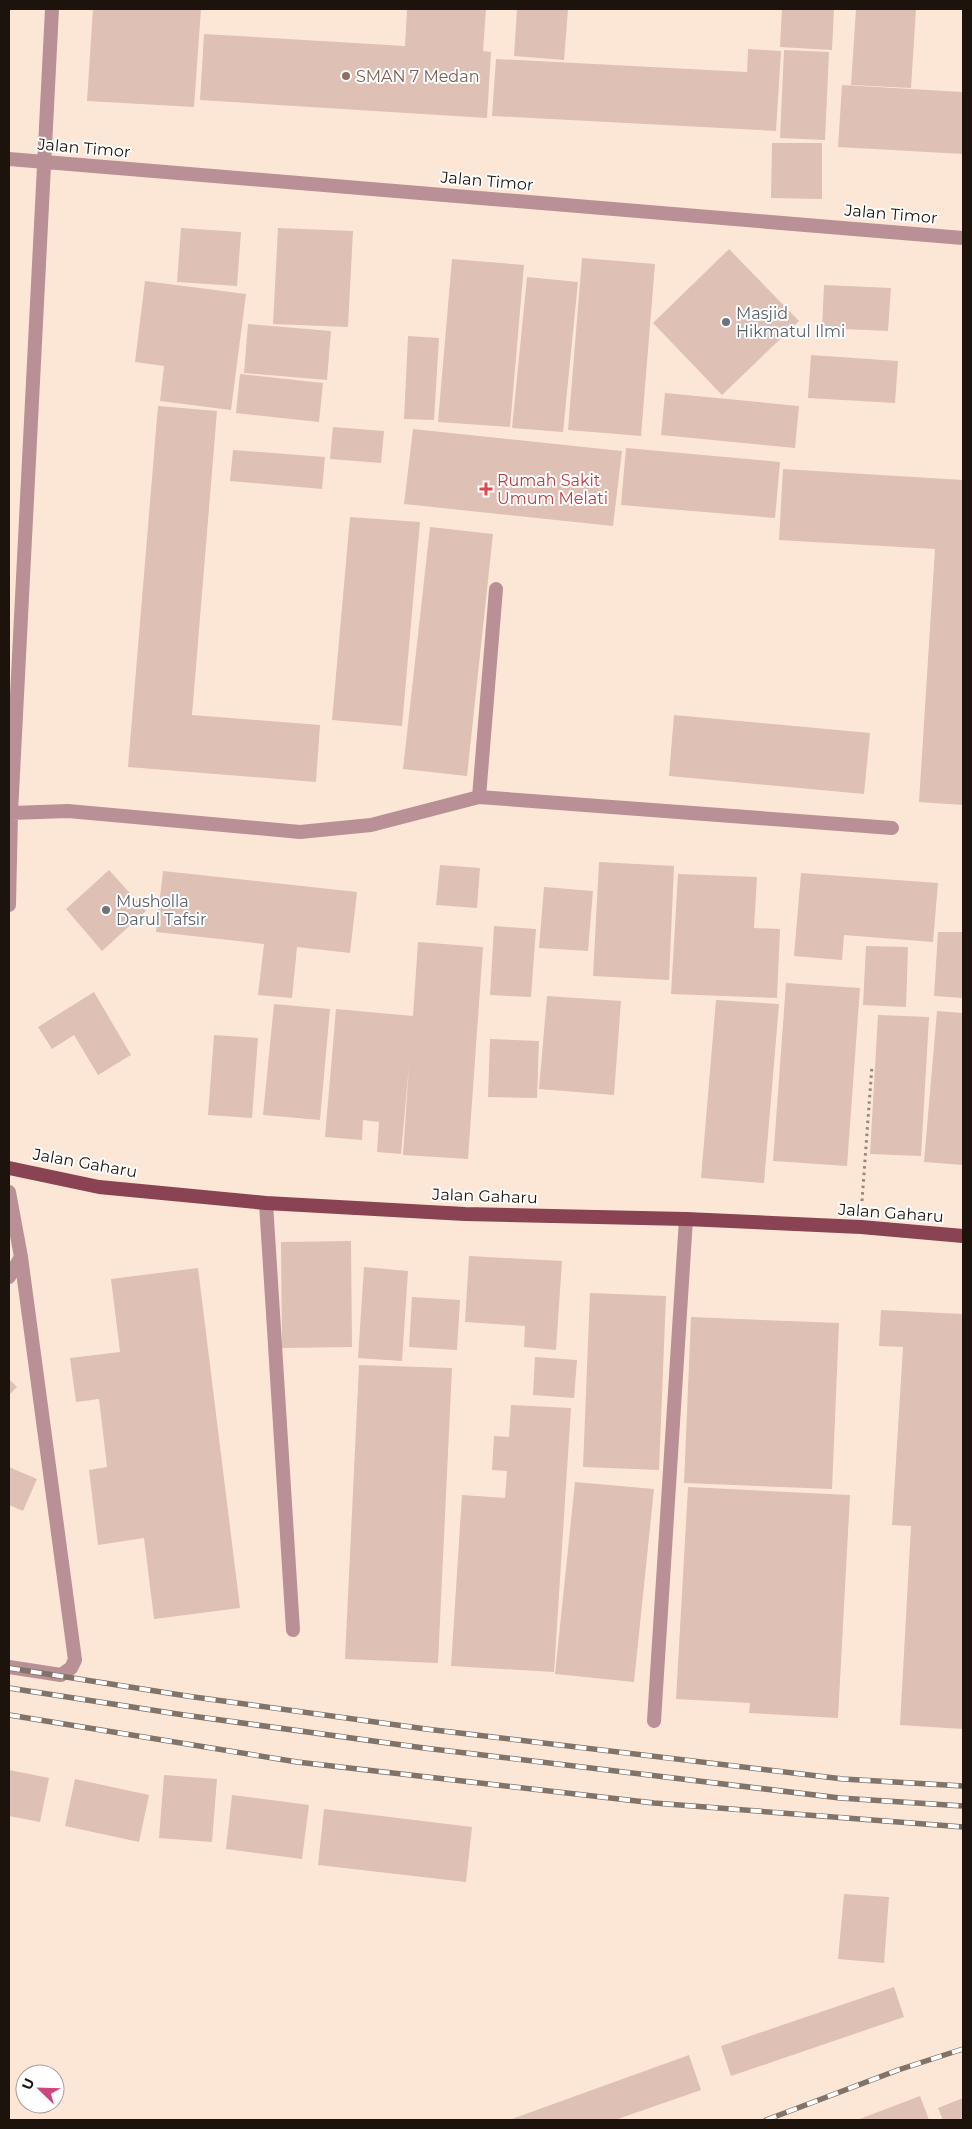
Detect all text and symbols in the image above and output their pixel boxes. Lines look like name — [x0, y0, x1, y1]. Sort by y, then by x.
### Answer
place label: SMAN 7 Medan — [356, 67, 479, 86]
marker: SMAN 7 Medan — [340, 70, 352, 82]
street label: Jalan Timor — [36, 134, 131, 162]
street label: Jalan Timor — [439, 167, 534, 195]
street label: Jalan Timor — [843, 200, 938, 228]
place label: Masjid Hikmatul Ilmi — [736, 304, 845, 341]
marker: Masjid Hikmatul Ilmi — [720, 316, 732, 328]
place label: Rumah Sakit Umum Melati — [497, 471, 608, 508]
marker: Rumah Sakit Umum Melati — [479, 482, 493, 496]
place label: Musholla Darul Tafsir — [116, 892, 206, 929]
marker: Musholla Darul Tafsir — [100, 904, 112, 916]
street label: Jalan Gaharu — [30, 1144, 139, 1182]
street label: Jalan Gaharu — [431, 1185, 538, 1207]
street label: Jalan Gaharu — [837, 1200, 944, 1226]
north arrow — [15, 2064, 65, 2114]
text: U — [18, 2075, 38, 2093]

